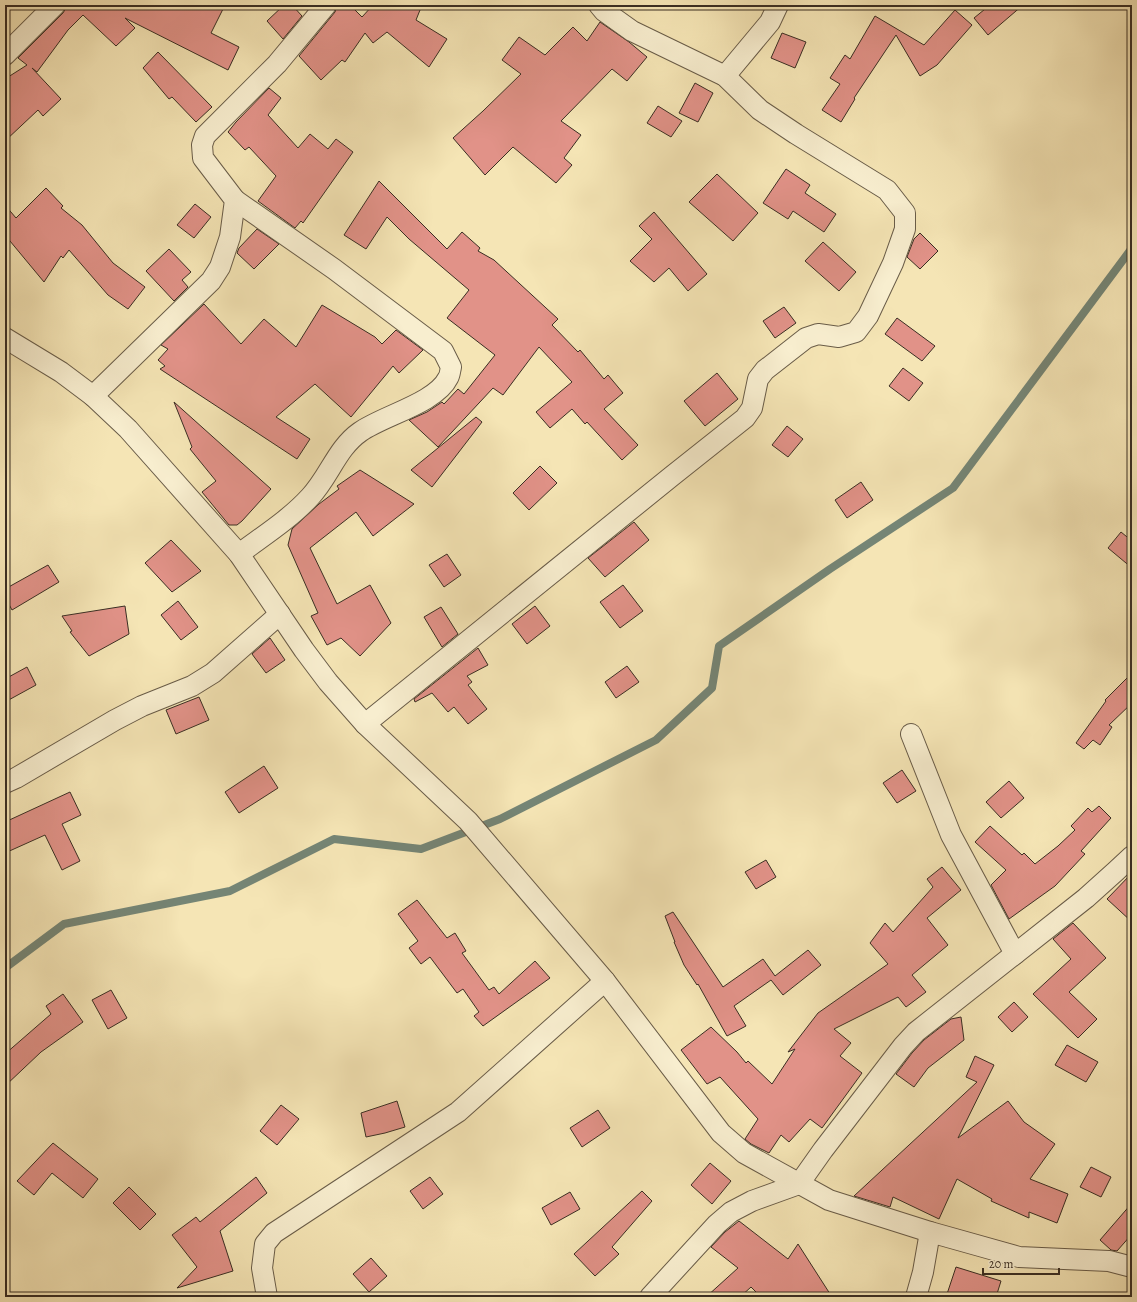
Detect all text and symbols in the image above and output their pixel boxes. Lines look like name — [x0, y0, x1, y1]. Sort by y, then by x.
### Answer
scale bar — [983, 1250, 1059, 1276]
text: 20 m — [989, 1256, 1013, 1272]

